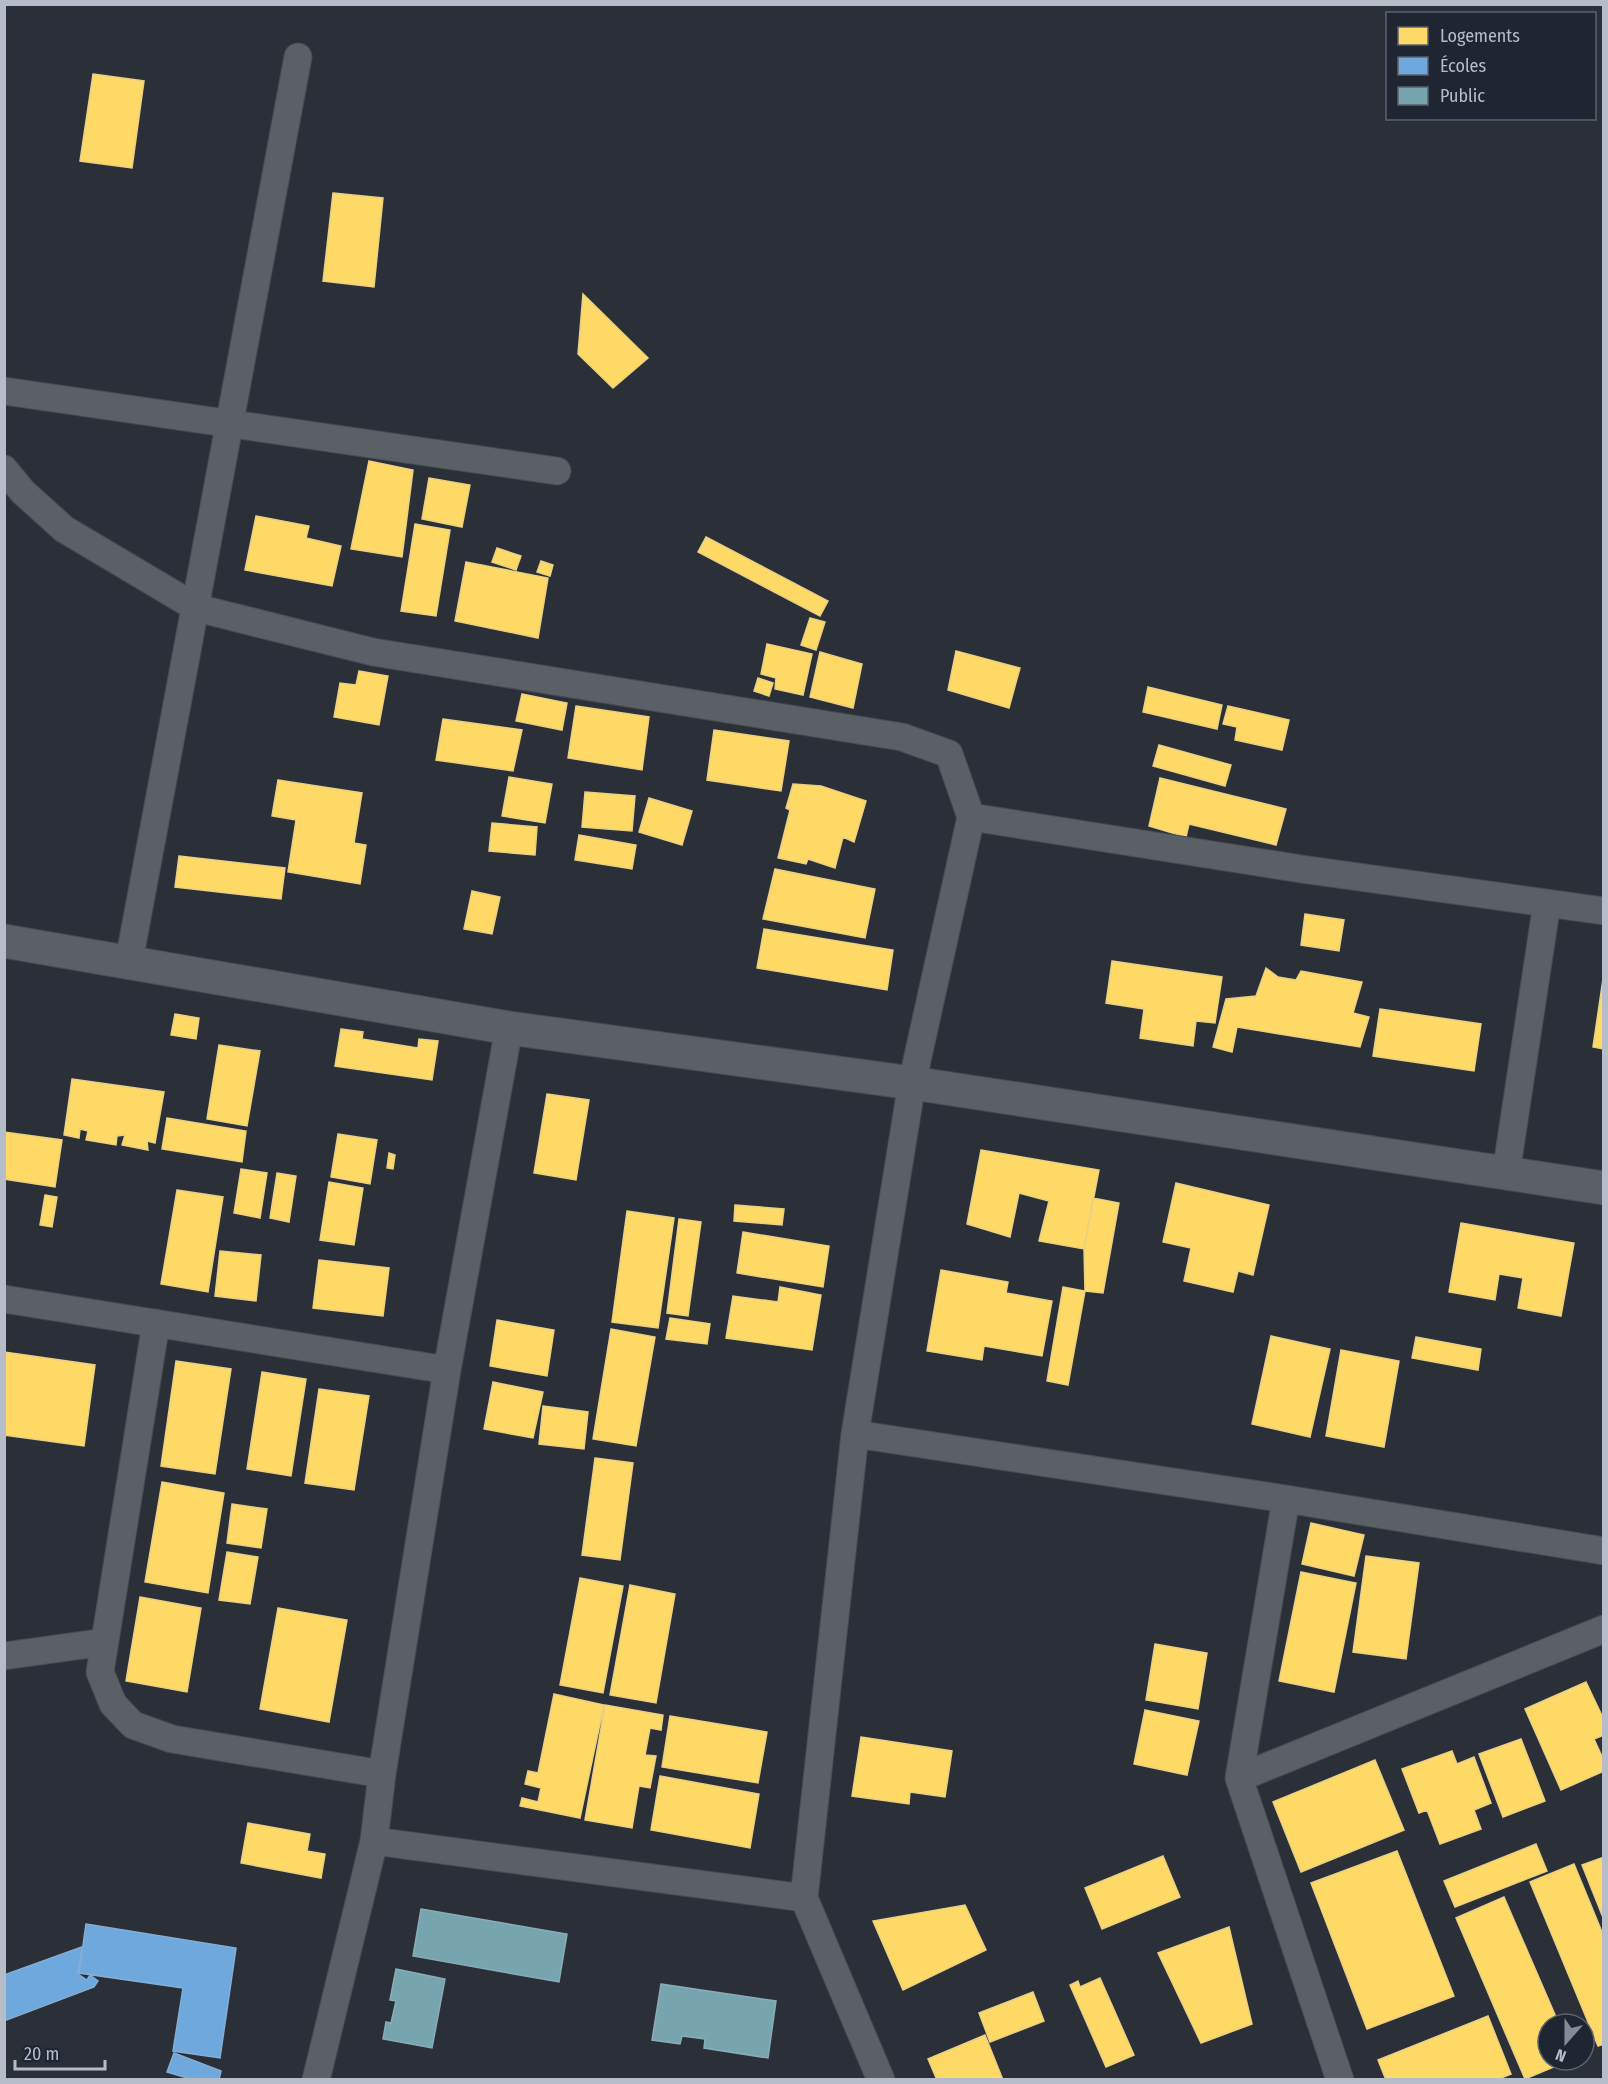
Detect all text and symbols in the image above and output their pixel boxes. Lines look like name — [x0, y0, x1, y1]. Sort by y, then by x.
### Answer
legend — [1386, 12, 1596, 120]
text: Logements — [1440, 25, 1520, 47]
text: Écoles — [1440, 54, 1486, 77]
text: Public — [1440, 85, 1485, 107]
north arrow — [1536, 2012, 1596, 2072]
scale bar — [15, 2033, 105, 2071]
text: 20 m — [24, 2043, 59, 2065]
text: N — [1553, 2045, 1569, 2066]

